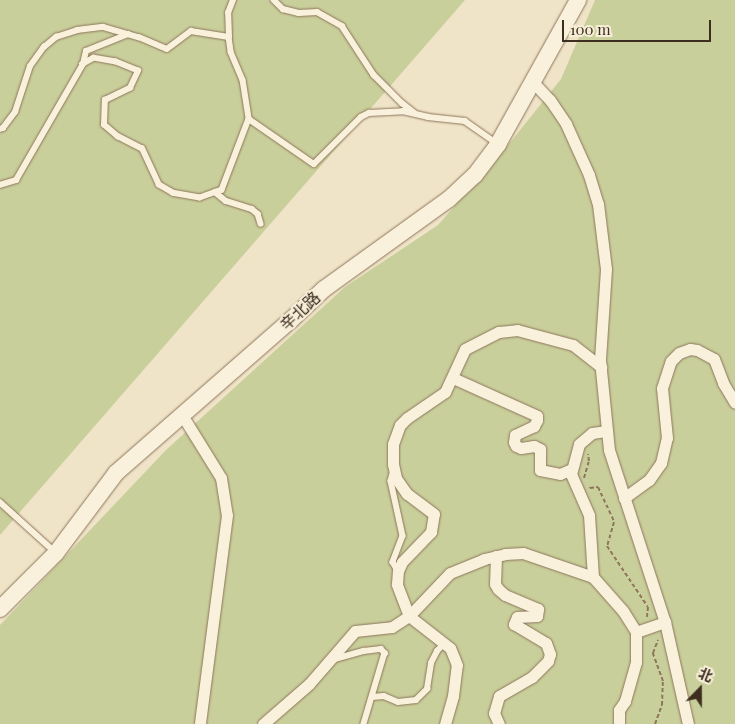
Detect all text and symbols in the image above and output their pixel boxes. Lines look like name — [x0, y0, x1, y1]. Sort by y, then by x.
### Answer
scale bar — [565, 10, 714, 42]
text: 100 m — [570, 19, 611, 39]
street label: 辛北路 — [276, 288, 324, 334]
text: 北 — [696, 663, 716, 686]
north arrow — [675, 664, 725, 714]

